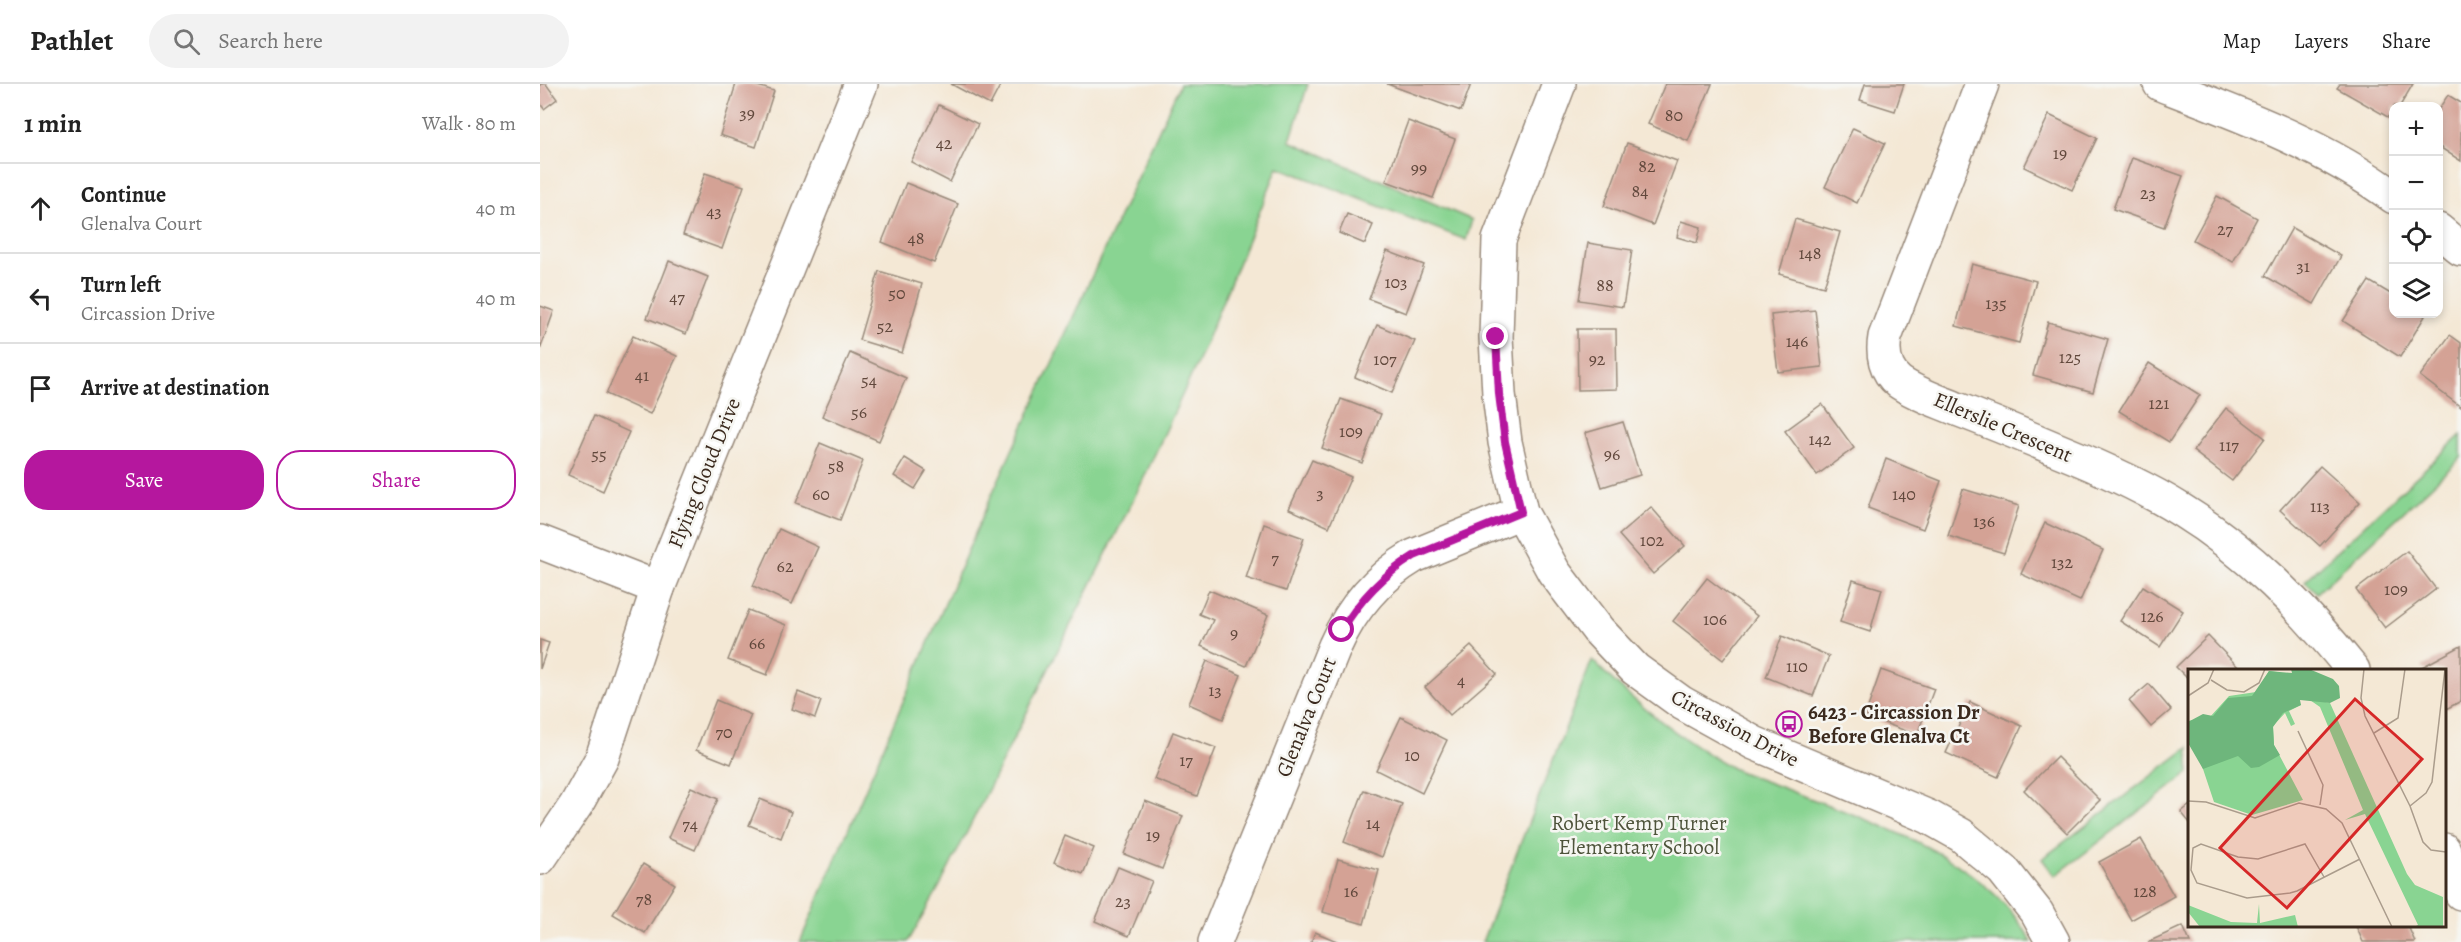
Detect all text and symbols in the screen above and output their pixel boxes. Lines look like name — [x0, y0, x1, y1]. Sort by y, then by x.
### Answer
search box — [149, 14, 569, 68]
text: Pathlet — [30, 22, 113, 60]
icon: search — [170, 25, 203, 58]
text: Search here — [218, 26, 323, 56]
text: Map — [2222, 27, 2261, 55]
text: Layers — [2294, 27, 2349, 55]
text: Share — [2382, 27, 2431, 55]
house number: 39 — [739, 101, 755, 125]
map controls — [2389, 102, 2443, 318]
button: + — [2389, 102, 2443, 156]
house number: 80 — [1665, 103, 1683, 127]
text: 1 min — [24, 106, 82, 141]
text: Walk · 80 m — [422, 110, 516, 137]
house number: 42 — [936, 131, 953, 155]
house number: 19 — [2053, 141, 2067, 165]
house number: 82 — [1638, 154, 1656, 178]
house number: 99 — [1411, 156, 1427, 180]
button: − — [2389, 156, 2443, 210]
house number: 84 — [1632, 179, 1648, 203]
text: Continue — [81, 180, 166, 210]
house number: 23 — [2140, 181, 2156, 205]
icon: ahead — [24, 192, 57, 225]
text: 40 m — [476, 195, 516, 222]
house number: 43 — [706, 199, 722, 223]
text: Glenalva Court — [81, 210, 202, 237]
button: locate — [2389, 210, 2443, 264]
house number: 27 — [2217, 217, 2233, 241]
house number: 48 — [908, 226, 924, 250]
house number: 148 — [1798, 241, 1822, 265]
house number: 31 — [2296, 254, 2310, 278]
button: layers — [2389, 264, 2443, 318]
text: Turn left — [81, 270, 161, 300]
house number: 103 — [1384, 270, 1408, 294]
house number: 88 — [1596, 273, 1614, 297]
house number: 50 — [888, 281, 906, 305]
icon: left — [24, 282, 57, 315]
text: 40 m — [476, 285, 516, 312]
house number: 47 — [669, 285, 685, 309]
house number: 135 — [1985, 291, 2007, 315]
text: Circassion Drive — [81, 300, 215, 327]
house number: 52 — [877, 314, 894, 338]
route end — [1482, 323, 1508, 349]
house number: 146 — [1786, 329, 1808, 353]
house number: 125 — [2059, 345, 2081, 369]
house number: 107 — [1373, 347, 1397, 371]
house number: 92 — [1589, 347, 1606, 371]
house number: 41 — [635, 363, 649, 387]
house number: 54 — [861, 368, 877, 392]
icon: arrive — [24, 372, 57, 405]
text: Arrive at destination — [81, 373, 270, 403]
street label: Ellerslie Crescent — [1929, 385, 2077, 469]
house number: 121 — [2149, 391, 2169, 415]
street label: Flying Cloud Drive — [661, 394, 747, 552]
house number: 56 — [851, 400, 867, 424]
house number: 109 — [1339, 419, 1363, 443]
house number: 142 — [1809, 427, 1832, 451]
house number: 117 — [2219, 433, 2239, 457]
house number: 55 — [591, 442, 607, 466]
house number: 96 — [1604, 442, 1620, 466]
button: Save — [24, 450, 264, 510]
button: Share — [276, 450, 516, 510]
house number: 58 — [828, 454, 844, 478]
house number: 3 — [1316, 481, 1324, 505]
house number: 60 — [812, 482, 830, 506]
house number: 140 — [1892, 482, 1916, 506]
house number: 113 — [2310, 494, 2330, 518]
house number: 136 — [1973, 509, 1995, 533]
house number: 102 — [1640, 528, 1665, 552]
house number: 7 — [1271, 546, 1279, 570]
house number: 132 — [2051, 550, 2074, 574]
house number: 62 — [777, 554, 794, 578]
house number: 109 — [2384, 577, 2408, 601]
house number: 126 — [2140, 604, 2164, 628]
house number: 106 — [1703, 607, 1727, 631]
route start — [1328, 616, 1354, 642]
house number: 9 — [1230, 621, 1238, 645]
house number: 66 — [749, 631, 765, 655]
street label: Glenalva Court — [1269, 653, 1343, 781]
house number: 110 — [1786, 654, 1808, 678]
house number: 4 — [1457, 668, 1465, 692]
inset map — [2188, 669, 2446, 927]
house number: 13 — [1208, 678, 1222, 702]
street label: Circassion Drive — [1666, 683, 1804, 773]
place label: 6423 - Circassion Dr Before Glenalva Ct — [1808, 698, 1980, 750]
bus stop icon: 6423 - Circassion Dr Before Glenalva Ct — [1774, 709, 1804, 739]
house number: 70 — [715, 720, 733, 744]
house number: 10 — [1404, 743, 1420, 767]
house number: 17 — [1179, 748, 1193, 772]
park label: Robert Kemp Turner Elementary School — [1551, 809, 1727, 861]
house number: 14 — [1366, 811, 1380, 835]
house number: 74 — [682, 812, 698, 836]
house number: 19 — [1146, 823, 1160, 847]
house number: 16 — [1344, 879, 1358, 903]
house number: 128 — [2133, 879, 2157, 903]
house number: 78 — [636, 887, 652, 911]
house number: 23 — [1115, 889, 1131, 913]

